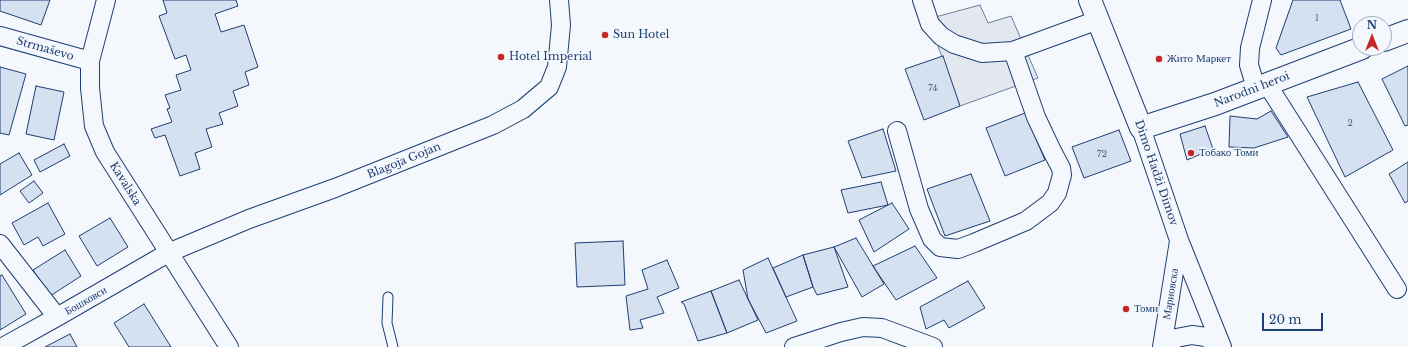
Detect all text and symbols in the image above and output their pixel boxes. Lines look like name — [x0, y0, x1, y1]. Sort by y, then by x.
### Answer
house number: 1 — [1315, 13, 1319, 23]
north arrow — [1352, 16, 1392, 56]
text: N — [1367, 18, 1377, 32]
place label: Sun Hotel — [613, 28, 669, 42]
marker: Sun Hotel — [600, 30, 610, 40]
street label: Strmaševo — [15, 35, 75, 63]
place label: Hotel Imperial — [509, 50, 592, 64]
marker: Hotel Imperial — [496, 52, 506, 62]
place label: Жито Маркет — [1167, 52, 1231, 66]
marker: Жито Маркет — [1154, 54, 1164, 64]
street label: Narodni heroi — [1212, 70, 1292, 110]
house number: 74 — [928, 83, 938, 93]
street label: Dimo Hadži Dimov — [1132, 118, 1180, 228]
house number: 2 — [1347, 118, 1353, 128]
street label: Blagoja Gojan — [365, 140, 443, 182]
place label: Тобако Томи — [1199, 146, 1258, 160]
marker: Тобако Томи — [1186, 148, 1196, 158]
house number: 72 — [1097, 149, 1107, 159]
street label: Kavalska — [107, 160, 143, 208]
street label: Мариовска — [1160, 267, 1182, 321]
street label: Бошковси — [63, 284, 109, 318]
place label: Томи — [1134, 302, 1158, 316]
marker: Томи — [1121, 304, 1131, 314]
scale bar — [1264, 305, 1325, 331]
text: 20 m — [1269, 312, 1301, 327]

